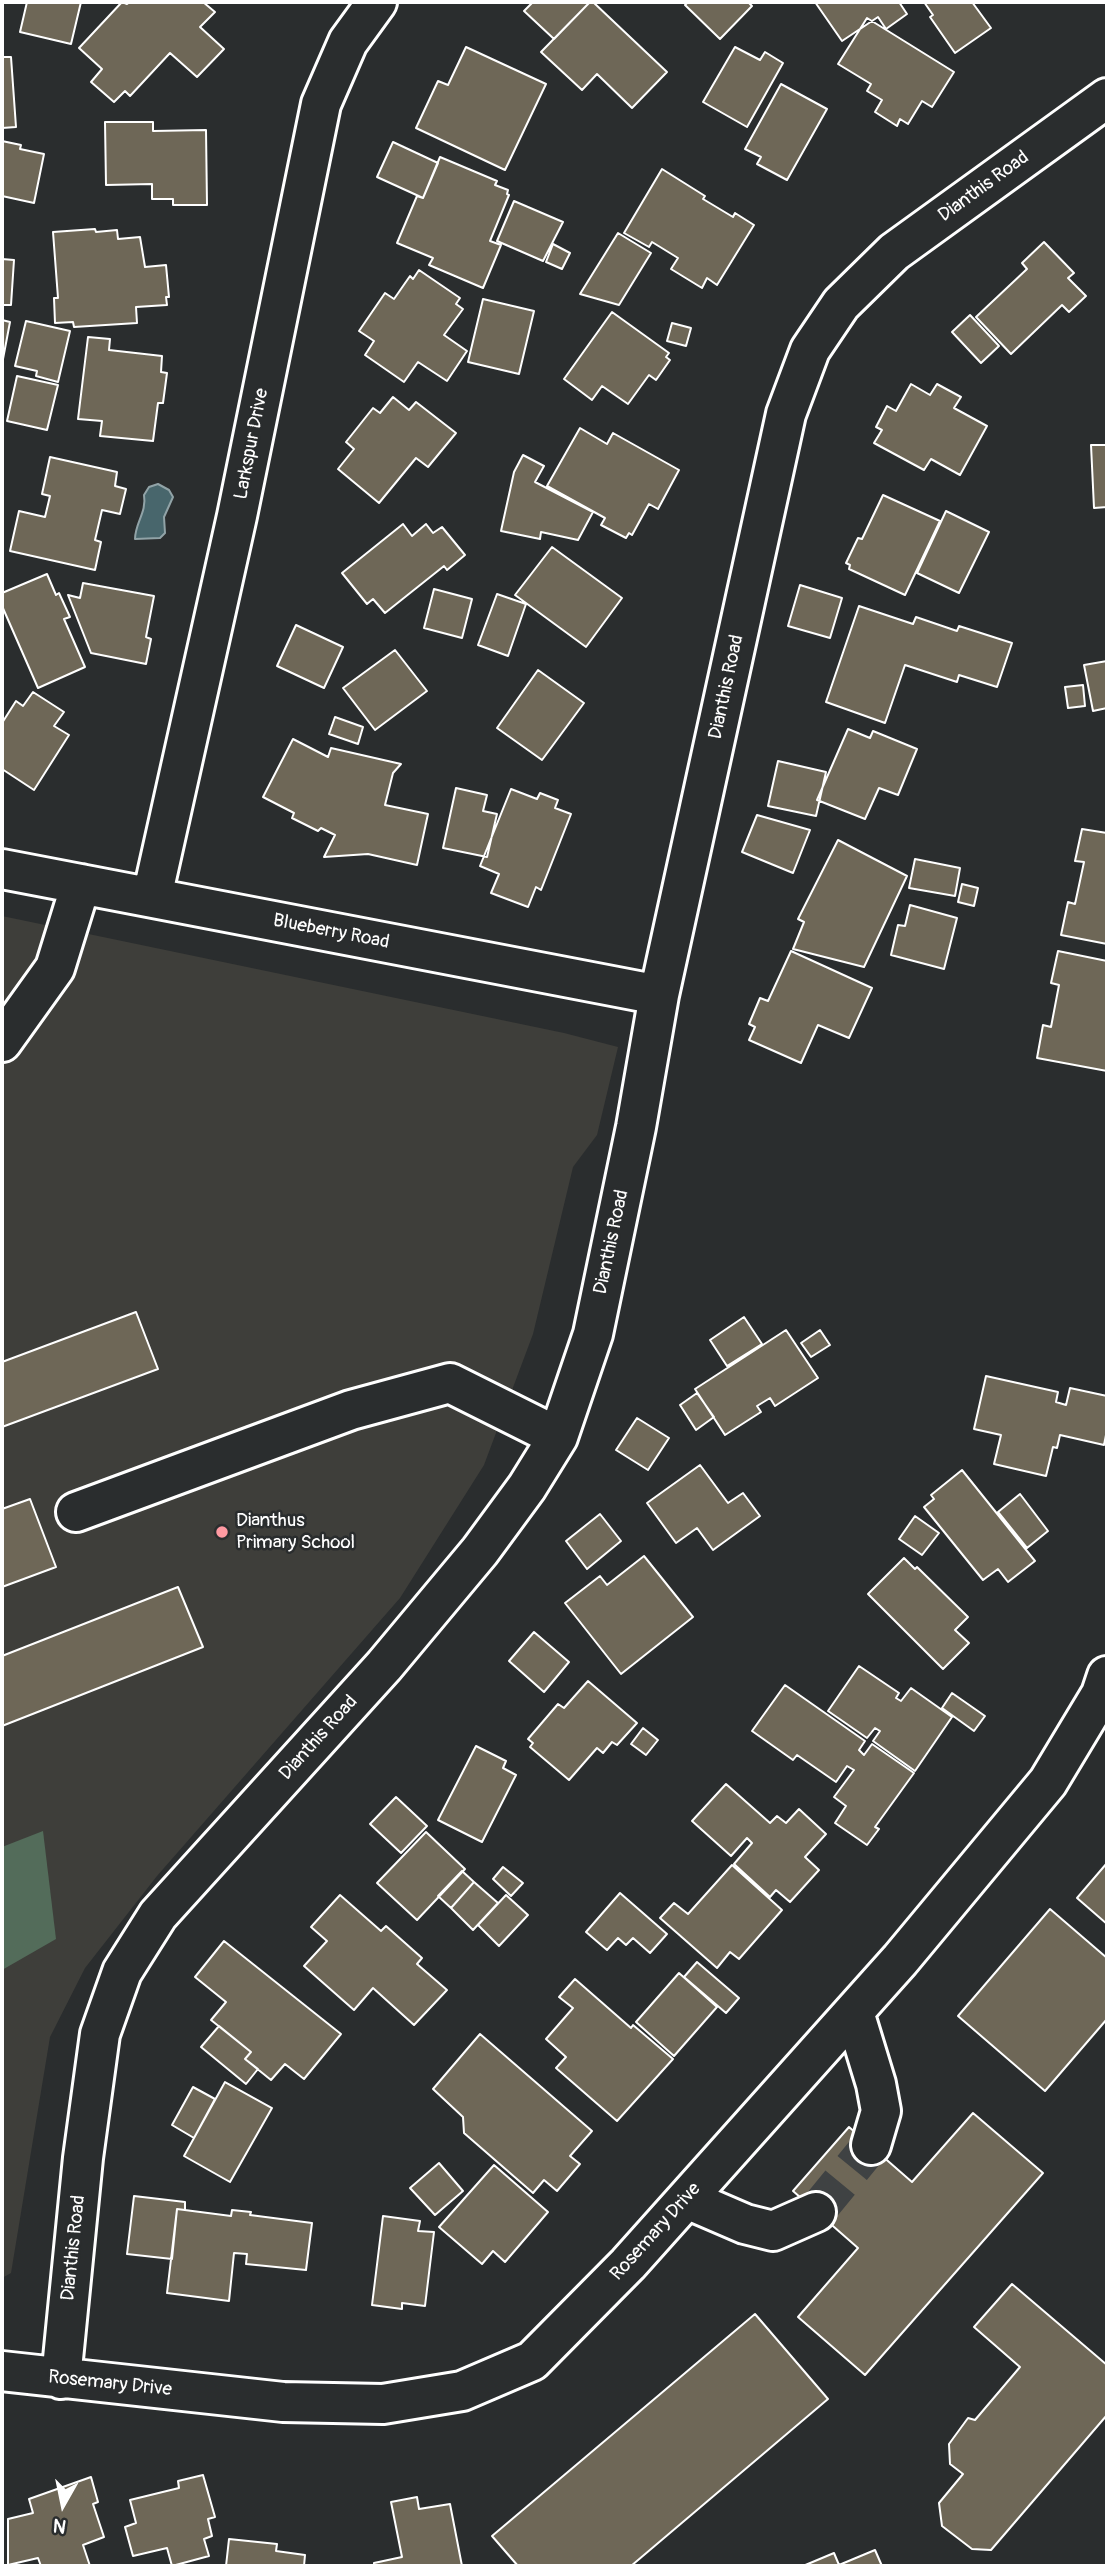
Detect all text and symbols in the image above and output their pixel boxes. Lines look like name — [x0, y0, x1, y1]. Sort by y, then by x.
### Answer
street label: Dianthis Road — [934, 147, 1034, 227]
street label: Larkspur Drive — [230, 386, 274, 502]
street label: Dianthis Road — [705, 633, 749, 741]
street label: Blueberry Road — [271, 910, 391, 954]
street label: Dianthis Road — [590, 1188, 634, 1296]
place label: Dianthus Primary School — [236, 1510, 355, 1554]
marker: Dianthus Primary School — [214, 1524, 230, 1540]
street label: Dianthis Road — [275, 1691, 363, 1785]
street label: Rosemary Drive — [606, 2178, 706, 2286]
street label: Dianthis Road — [57, 2194, 91, 2302]
street label: Rosemary Drive — [47, 2366, 173, 2402]
north arrow — [28, 2470, 98, 2540]
text: N — [51, 2513, 68, 2539]

